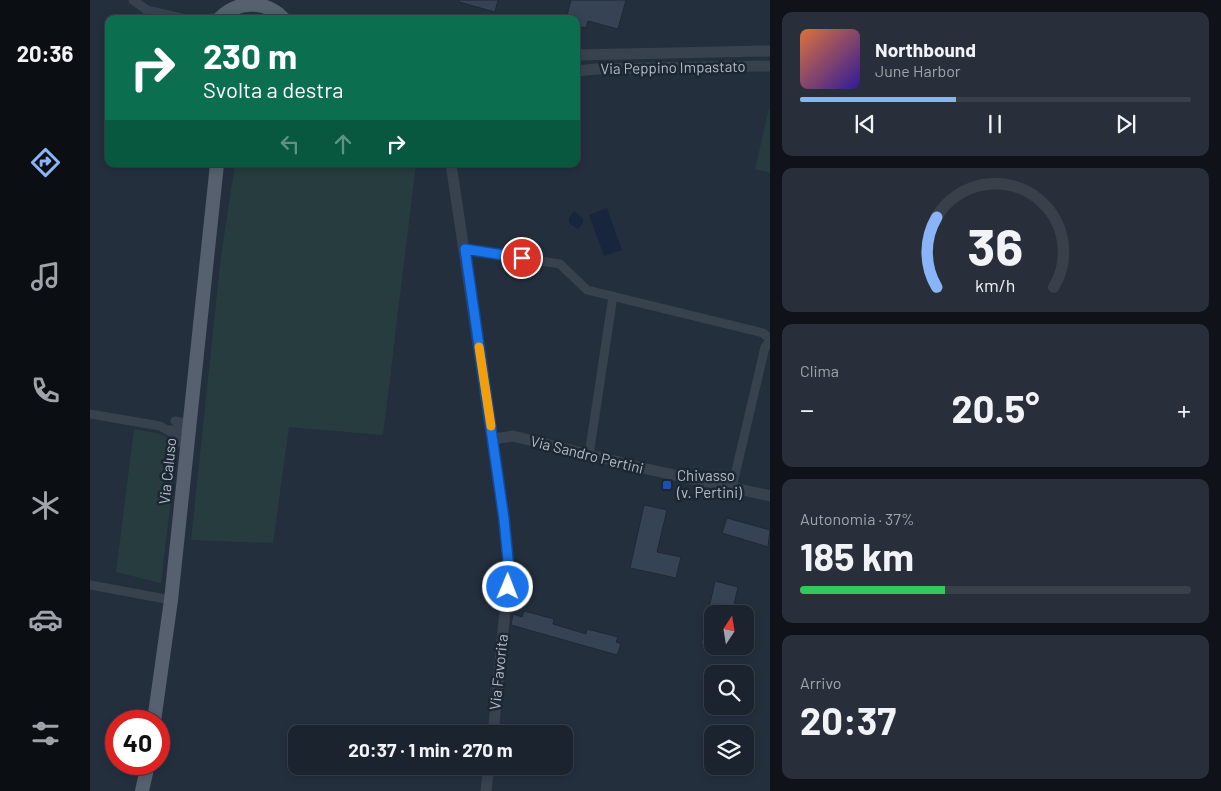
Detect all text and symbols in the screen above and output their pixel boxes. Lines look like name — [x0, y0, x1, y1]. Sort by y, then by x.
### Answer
text: 230 m — [203, 34, 297, 76]
icon: right — [120, 35, 185, 100]
text: Northbound — [875, 38, 976, 61]
text: 20:36 — [17, 40, 73, 66]
street label: Via Peppino Impastato — [600, 57, 746, 77]
text: June Harbor — [875, 61, 961, 80]
text: Svolta a destra — [203, 76, 344, 102]
icon: previous — [851, 110, 879, 138]
icon: pause — [981, 110, 1009, 138]
icon: next — [1112, 110, 1140, 138]
icon: left — [276, 130, 304, 158]
icon: ahead — [329, 130, 357, 158]
icon: right — [382, 130, 410, 158]
icon: directions — [28, 145, 63, 180]
text: 36 — [967, 214, 1024, 276]
pin — [501, 237, 543, 279]
icon: arrive — [508, 244, 536, 272]
icon: music — [28, 259, 63, 294]
text: km/h — [975, 274, 1016, 296]
text: Clima — [800, 361, 839, 380]
icon: phone — [28, 373, 63, 408]
text: 20.5° — [952, 385, 1039, 431]
text: − — [800, 392, 814, 426]
text: + — [1177, 392, 1191, 426]
street label: Via Sandro Pertini — [529, 431, 646, 477]
street label: Via Caluso — [155, 437, 179, 505]
place label: Chivasso (v. Pertini) — [676, 466, 742, 501]
marker: Chivasso (v. Pertini) — [661, 479, 673, 491]
icon: climate — [28, 488, 63, 523]
text: Autonomia · 37% — [800, 509, 914, 528]
text: 185 km — [800, 533, 914, 579]
position arrow — [481, 560, 533, 612]
icon: car — [28, 602, 63, 637]
north arrow — [704, 605, 754, 655]
map controls — [704, 605, 754, 775]
street label: Via Favorita — [485, 633, 511, 711]
button: search — [704, 665, 754, 715]
text: Arrivo — [800, 673, 842, 692]
text: 20:37 — [800, 697, 896, 743]
speed limit sign: 40 — [105, 710, 170, 775]
icon: filters — [28, 716, 63, 751]
button: layers — [704, 725, 754, 775]
text: 20:37 · 1 min · 270 m — [348, 738, 513, 761]

